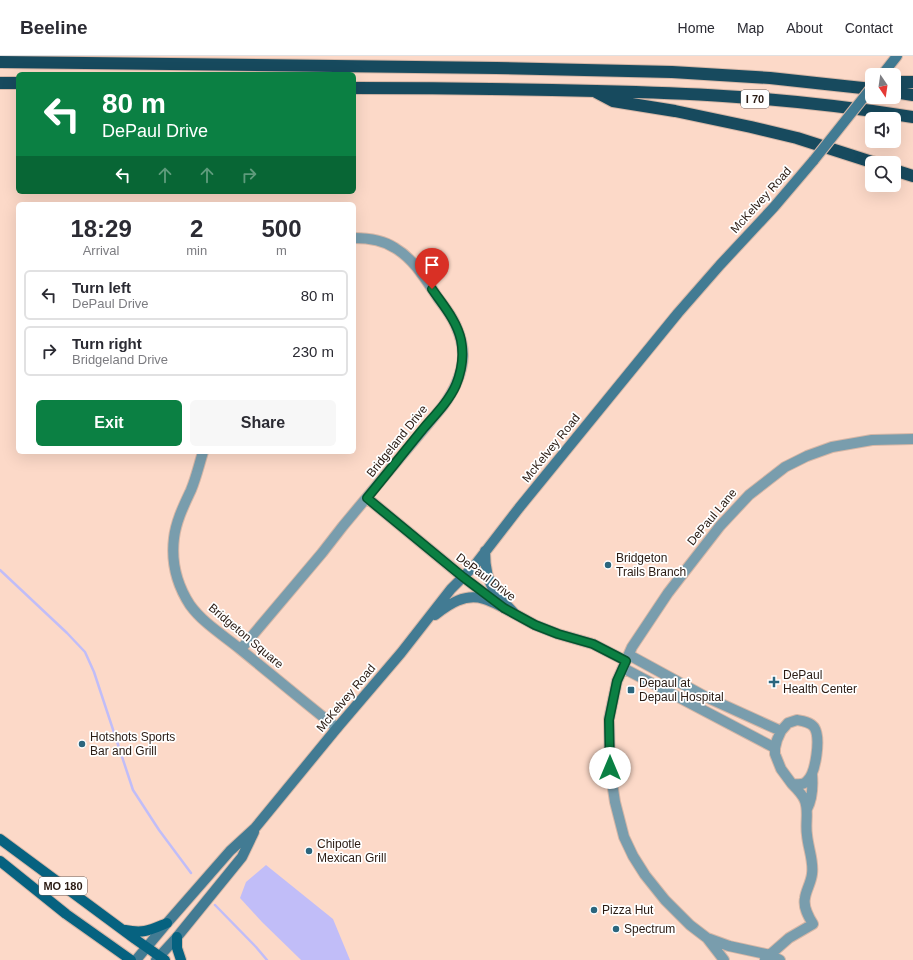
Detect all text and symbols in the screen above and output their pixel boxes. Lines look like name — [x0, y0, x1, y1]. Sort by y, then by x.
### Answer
text: Beeline — [20, 17, 88, 38]
text: Home — [678, 20, 715, 36]
text: Map — [737, 20, 764, 36]
text: About — [786, 20, 823, 36]
text: Contact — [845, 20, 893, 36]
north arrow — [865, 68, 901, 104]
map controls — [865, 68, 901, 192]
icon: left — [36, 88, 88, 140]
text: 80 m — [102, 88, 166, 119]
road number: I 70 — [741, 90, 769, 108]
button: sound — [865, 112, 901, 148]
text: DePaul Drive — [102, 121, 208, 141]
button: search — [865, 156, 901, 192]
icon: left — [112, 164, 134, 186]
icon: ahead — [154, 164, 176, 186]
icon: ahead — [196, 164, 218, 186]
icon: right — [238, 164, 260, 186]
street label: McKelvey Road — [728, 164, 794, 236]
text: 18:29 — [70, 215, 132, 242]
text: 2 — [190, 215, 203, 242]
text: 500 — [262, 215, 302, 242]
text: Arrival — [83, 243, 120, 258]
text: min — [186, 243, 207, 258]
text: m — [276, 243, 287, 258]
pin — [415, 248, 449, 289]
icon: arrive — [421, 254, 443, 276]
text: Turn left — [72, 279, 131, 296]
icon: left — [38, 284, 60, 306]
text: 80 m — [301, 287, 334, 304]
text: DePaul Drive — [72, 296, 149, 311]
text: Turn right — [72, 335, 142, 352]
icon: right — [38, 340, 60, 362]
text: 230 m — [292, 343, 334, 360]
text: Bridgeland Drive — [72, 352, 168, 367]
button: Exit — [36, 400, 182, 446]
button: Share — [190, 400, 336, 446]
street label: Bridgeland Drive — [364, 402, 431, 480]
street label: McKelvey Road — [519, 411, 583, 485]
street label: DePaul Lane — [684, 486, 740, 548]
street label: DePaul Drive — [454, 550, 519, 604]
place label: Bridgeton Trails Branch — [616, 551, 686, 579]
marker: Bridgeton Trails Branch — [603, 560, 613, 570]
street label: Bridgeton Square — [206, 601, 287, 672]
street label: McKelvey Road — [314, 661, 378, 735]
place label: DePaul Health Center — [783, 668, 857, 696]
place label: Depaul at Depaul Hospital — [639, 676, 724, 704]
marker: DePaul Health Center — [768, 676, 780, 688]
marker: Depaul at Depaul Hospital — [626, 685, 636, 695]
place label: Hotshots Sports Bar and Grill — [90, 730, 175, 758]
marker: Hotshots Sports Bar and Grill — [77, 739, 87, 749]
position arrow — [589, 747, 631, 789]
place label: Chipotle Mexican Grill — [317, 837, 386, 865]
marker: Chipotle Mexican Grill — [304, 846, 314, 856]
road number: MO 180 — [39, 877, 87, 895]
place label: Pizza Hut — [602, 903, 654, 917]
marker: Pizza Hut — [589, 905, 599, 915]
place label: Spectrum — [624, 922, 675, 936]
marker: Spectrum — [611, 924, 621, 934]

